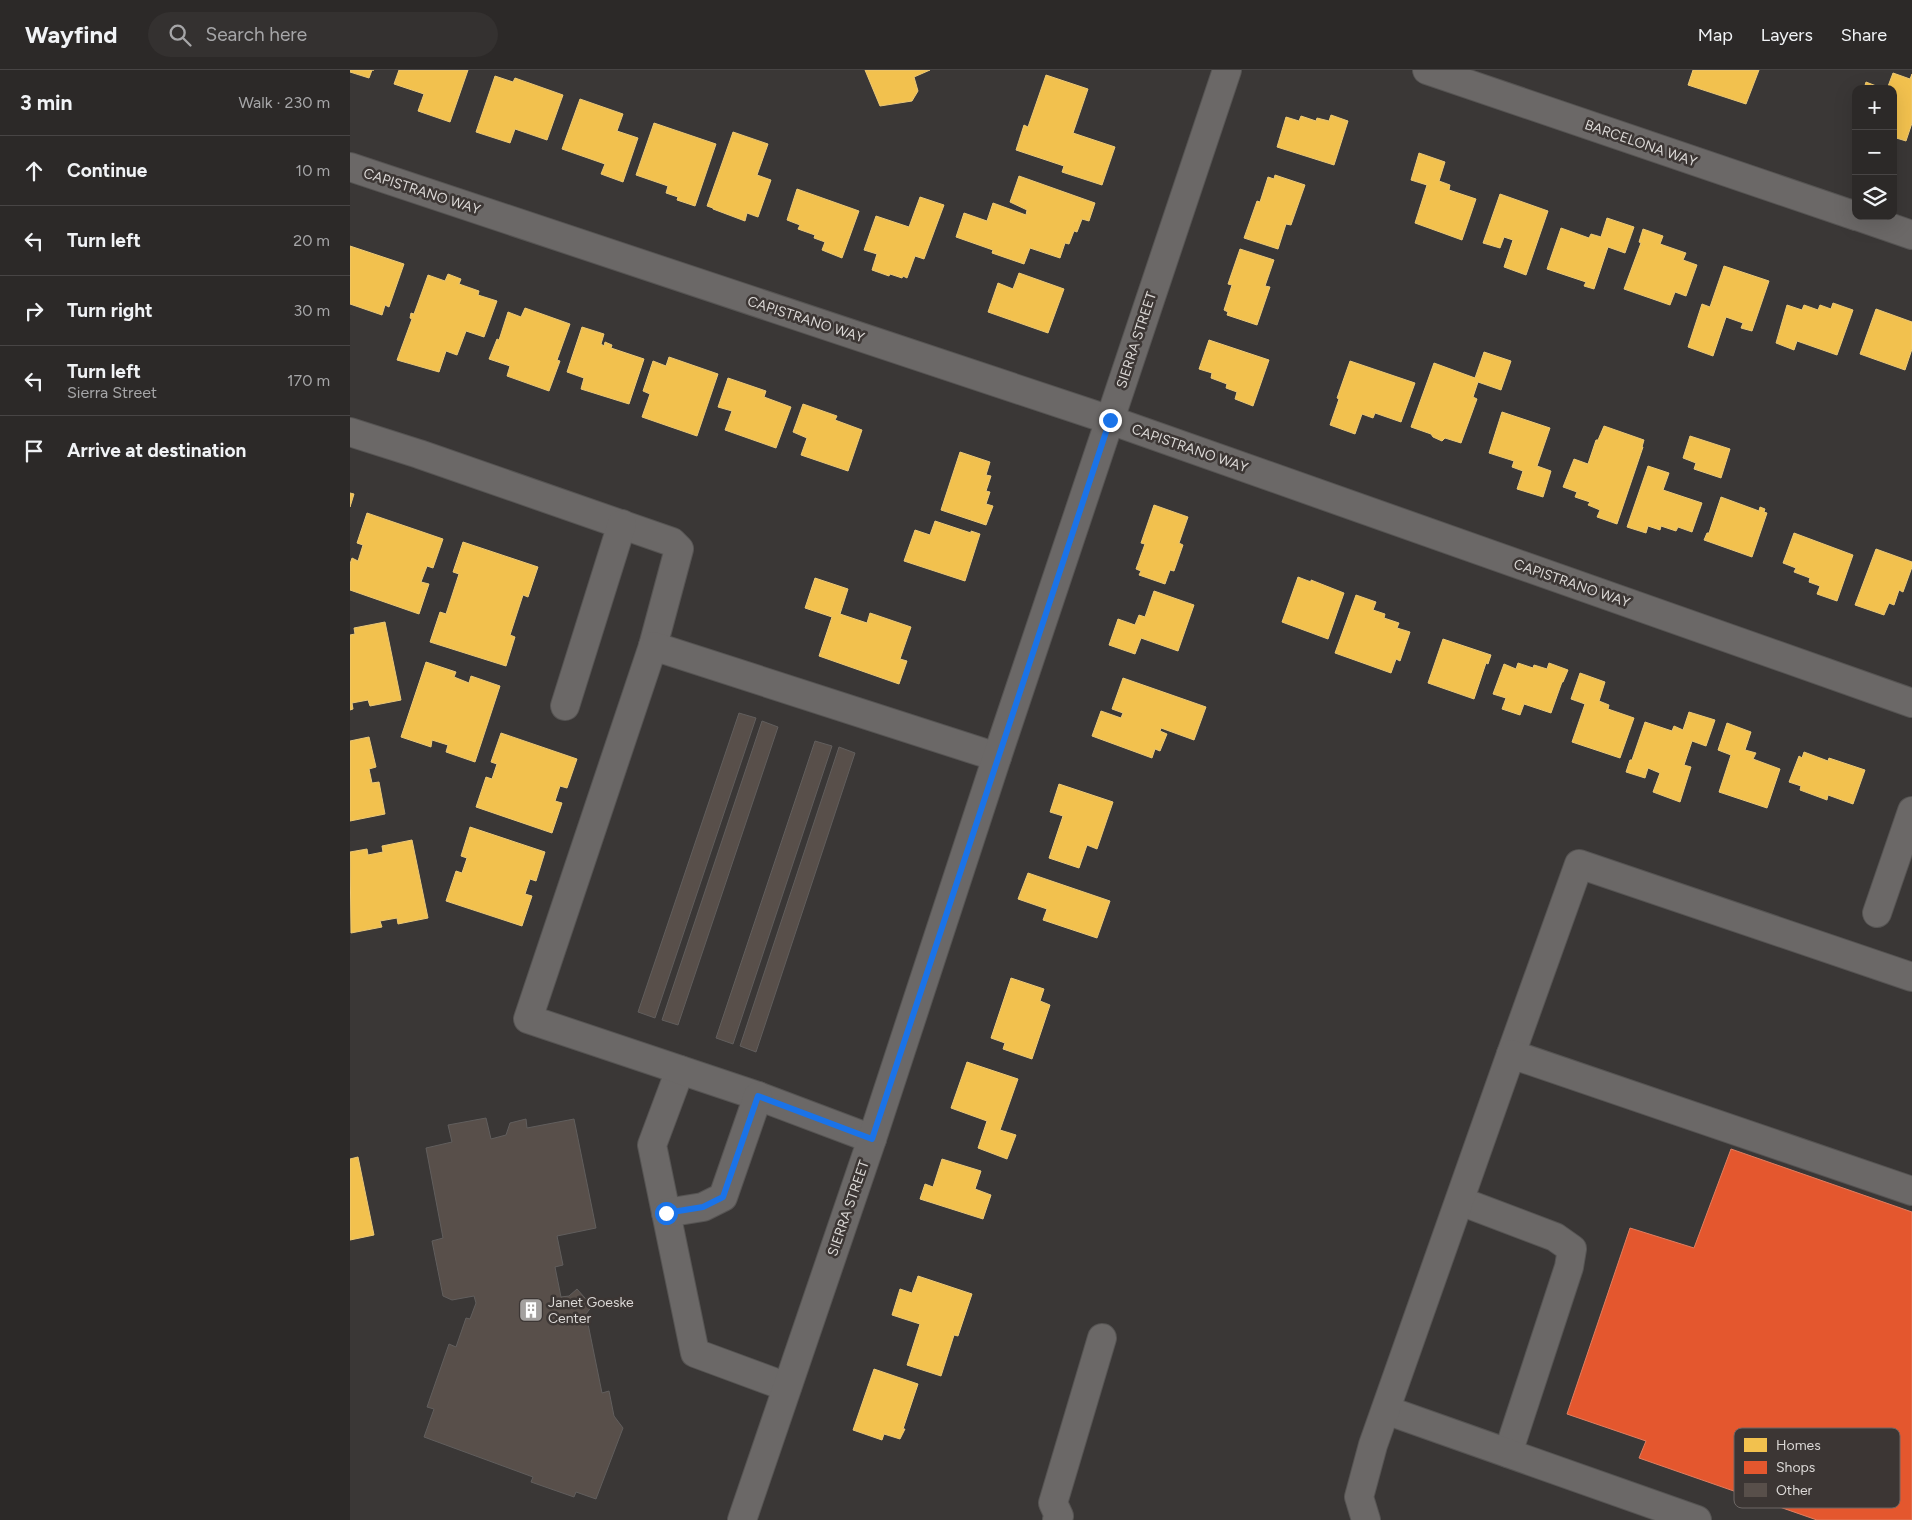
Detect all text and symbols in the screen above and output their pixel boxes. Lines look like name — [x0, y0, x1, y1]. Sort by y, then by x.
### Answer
search box — [148, 12, 498, 57]
text: Wayfind — [25, 20, 118, 49]
icon: search — [166, 21, 194, 49]
text: Search here — [206, 23, 307, 46]
text: Map — [1698, 24, 1733, 46]
text: Layers — [1761, 24, 1813, 46]
text: Share — [1841, 24, 1887, 46]
map controls — [1852, 85, 1897, 220]
button: + — [1852, 85, 1897, 130]
text: 3 min — [20, 90, 72, 115]
text: Walk · 230 m — [238, 93, 330, 112]
street label: BARCELONA WAY — [1582, 116, 1700, 171]
button: − — [1852, 130, 1897, 175]
icon: ahead — [20, 157, 48, 185]
text: Continue — [67, 159, 147, 182]
text: 10 m — [296, 161, 330, 180]
street label: CAPISTRANO WAY — [361, 165, 483, 219]
button: layers — [1852, 175, 1897, 220]
icon: left — [20, 227, 48, 255]
text: Turn left — [67, 229, 141, 252]
text: 20 m — [293, 231, 330, 250]
street label: SIERRA STREET — [1113, 289, 1160, 391]
street label: CAPISTRANO WAY — [745, 293, 867, 347]
icon: right — [20, 297, 48, 325]
text: Turn right — [67, 299, 153, 322]
text: 30 m — [293, 301, 330, 320]
text: Turn left — [67, 360, 141, 383]
icon: left — [20, 367, 48, 395]
text: 170 m — [287, 371, 330, 390]
text: Sierra Street — [67, 383, 157, 402]
route end — [1099, 409, 1122, 432]
street label: CAPISTRANO WAY — [1129, 421, 1251, 477]
icon: arrive — [20, 437, 48, 465]
text: Arrive at destination — [67, 439, 246, 462]
street label: CAPISTRANO WAY — [1511, 556, 1633, 612]
street label: SIERRA STREET — [824, 1158, 873, 1258]
route start — [655, 1202, 678, 1225]
place label: Janet Goeske Center — [548, 1294, 634, 1327]
building icon: Janet Goeske Center — [518, 1297, 544, 1323]
legend — [1734, 1428, 1900, 1508]
text: Homes — [1776, 1437, 1821, 1454]
text: Shops — [1776, 1459, 1815, 1476]
text: Other — [1776, 1482, 1813, 1499]

